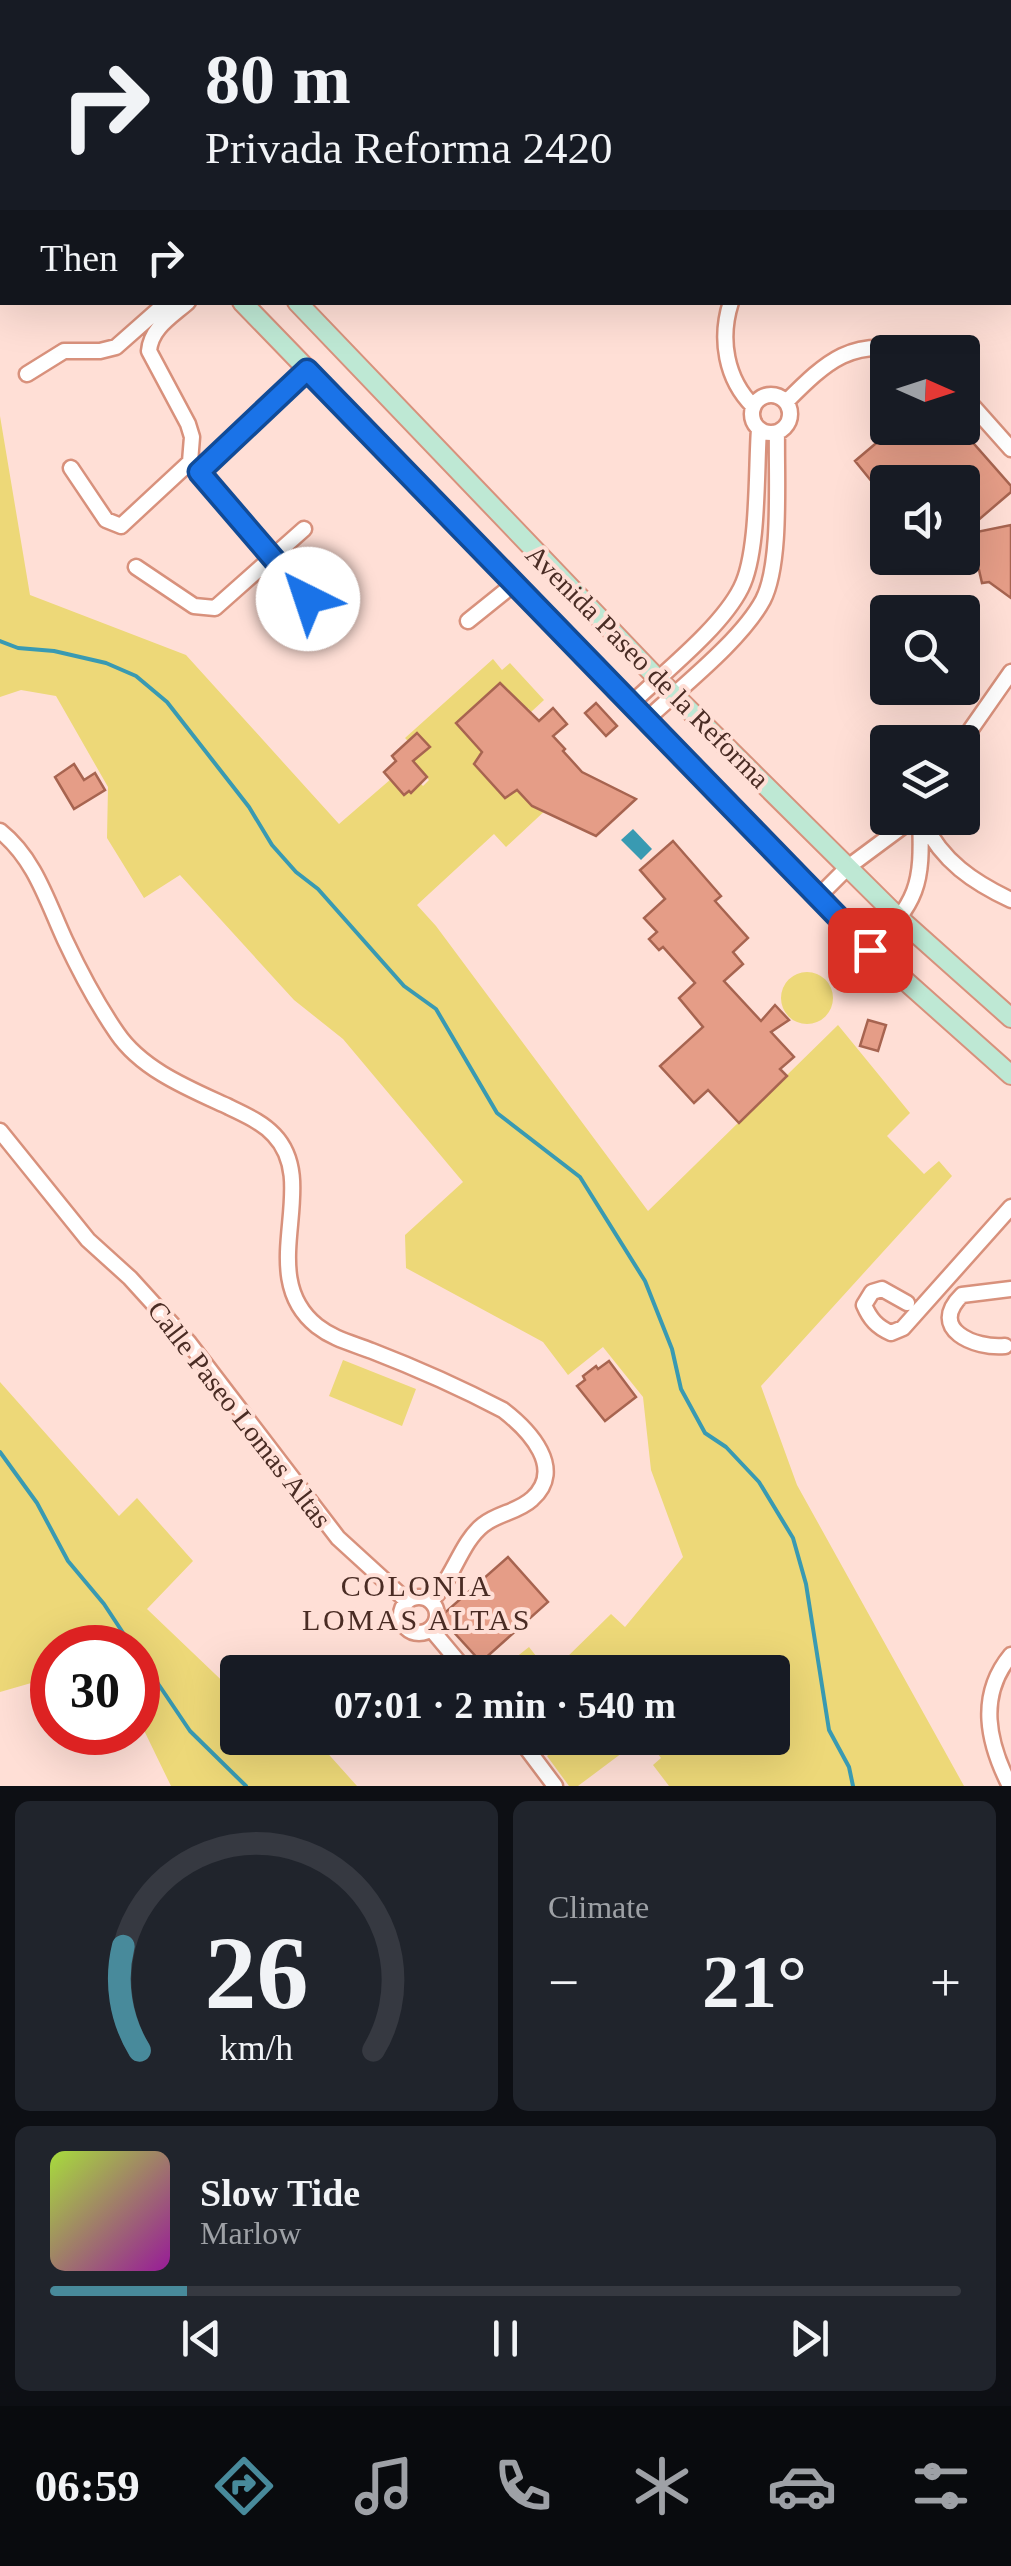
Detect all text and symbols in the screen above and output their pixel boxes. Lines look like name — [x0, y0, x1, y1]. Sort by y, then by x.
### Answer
icon: right — [40, 40, 170, 170]
text: 80 m — [205, 41, 351, 118]
text: Privada Reforma 2420 — [205, 123, 612, 173]
icon: right — [138, 230, 193, 285]
text: Then — [40, 237, 118, 279]
north arrow — [870, 335, 980, 445]
map controls — [870, 335, 980, 835]
button: sound — [870, 465, 980, 575]
street label: Avenida Paseo de la Reforma — [520, 538, 776, 795]
position arrow — [256, 547, 360, 651]
button: search — [870, 595, 980, 705]
button: layers — [870, 725, 980, 835]
pin — [828, 908, 913, 993]
icon: arrive — [843, 923, 898, 978]
street label: Calle Paseo Lomas Altas — [141, 1295, 338, 1534]
district label: COLONIA LOMAS ALTAS — [302, 1569, 532, 1636]
speed limit sign: 30 — [30, 1625, 160, 1755]
text: 07:01 · 2 min · 540 m — [334, 1684, 676, 1726]
text: Climate — [548, 1889, 649, 1925]
text: 26 — [205, 1915, 309, 2030]
text: 21° — [702, 1940, 807, 2023]
text: − — [548, 1952, 579, 2013]
text: + — [930, 1952, 961, 2013]
text: km/h — [220, 2028, 293, 2068]
text: Slow Tide — [200, 2172, 360, 2214]
text: Marlow — [200, 2215, 301, 2251]
icon: previous — [174, 2311, 229, 2366]
icon: pause — [478, 2311, 533, 2366]
icon: next — [782, 2311, 837, 2366]
icon: directions — [209, 2451, 279, 2521]
icon: music — [349, 2451, 419, 2521]
icon: phone — [488, 2451, 558, 2521]
icon: climate — [627, 2451, 697, 2521]
icon: car — [767, 2451, 837, 2521]
icon: filters — [906, 2451, 976, 2521]
text: 06:59 — [35, 2461, 140, 2511]

